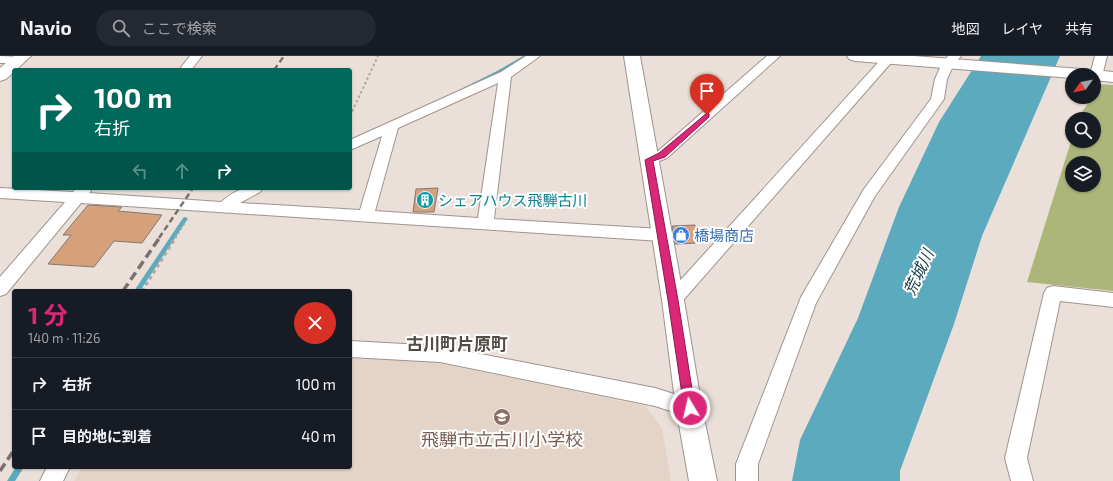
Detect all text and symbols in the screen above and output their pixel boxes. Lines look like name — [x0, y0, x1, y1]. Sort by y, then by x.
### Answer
search box — [96, 10, 376, 46]
text: Navio — [20, 16, 72, 39]
icon: search — [110, 17, 132, 39]
text: ここで検索 — [142, 19, 217, 37]
text: 地図 — [951, 20, 979, 37]
text: レイヤ — [1001, 20, 1043, 37]
text: 共有 — [1065, 20, 1093, 37]
north arrow — [1065, 68, 1101, 104]
map controls — [1065, 68, 1101, 192]
pin — [690, 74, 724, 115]
text: 100 m — [94, 80, 172, 114]
icon: arrive — [696, 80, 718, 102]
icon: right — [28, 84, 80, 136]
button: search — [1065, 112, 1101, 148]
text: 右折 — [94, 117, 130, 139]
button: layers — [1065, 156, 1101, 192]
icon: left — [129, 160, 151, 182]
icon: ahead — [171, 160, 193, 182]
icon: right — [213, 160, 235, 182]
building icon: シェアハウス飛騨古川 — [415, 190, 435, 210]
place label: シェアハウス飛騨古川 — [438, 191, 587, 209]
shop icon: 橋場商店 — [671, 225, 691, 245]
place label: 橋場商店 — [694, 226, 754, 244]
water label: 荒城川 — [899, 244, 938, 298]
text: 1 分 — [28, 300, 68, 329]
button: close — [294, 302, 336, 344]
text: 140 m · 11:26 — [28, 330, 100, 346]
district label: 古川町片原町 — [406, 333, 508, 353]
icon: right — [28, 373, 50, 395]
text: 右折 — [62, 375, 92, 393]
text: 100 m — [295, 375, 336, 393]
position arrow — [669, 387, 711, 429]
school or university icon: 飛騨市立古川小学校 — [492, 407, 512, 427]
icon: arrive — [28, 425, 50, 447]
text: 目的地に到着 — [62, 427, 152, 445]
text: 40 m — [301, 427, 336, 445]
place label: 飛騨市立古川小学校 — [421, 428, 583, 450]

